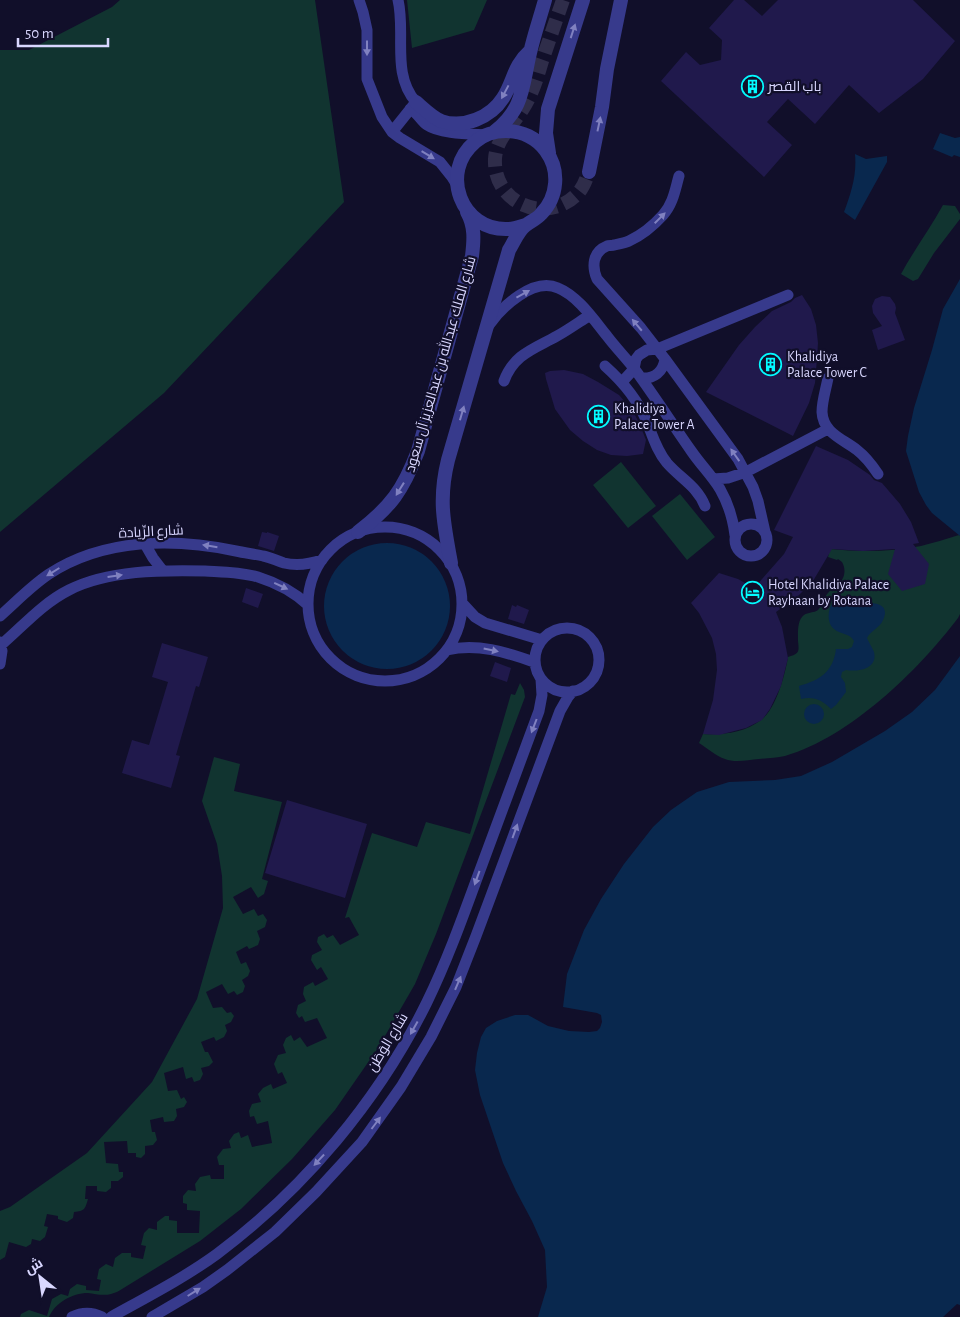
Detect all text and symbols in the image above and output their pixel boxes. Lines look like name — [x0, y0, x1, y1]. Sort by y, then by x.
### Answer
scale bar — [18, 15, 108, 47]
one-way arrow — [570, 23, 577, 38]
text: 50 m — [25, 26, 54, 41]
one-way arrow — [363, 40, 371, 56]
building icon: باب القصر — [740, 74, 764, 98]
place label: باب القصر — [767, 80, 821, 94]
one-way arrow — [501, 85, 510, 99]
one-way arrow — [595, 116, 603, 132]
one-way arrow — [421, 150, 434, 160]
one-way arrow — [654, 212, 666, 224]
street label: شارع الملك عبدالله بن عبدالعزيز آل سعود — [401, 254, 479, 474]
one-way arrow — [516, 290, 531, 298]
one-way arrow — [632, 319, 643, 332]
place label: Khalidiya Palace Tower C — [787, 350, 867, 380]
building icon: Khalidiya Palace Tower C — [759, 352, 783, 376]
place label: Khalidiya Palace Tower A — [614, 402, 695, 432]
building icon: Khalidiya Palace Tower A — [586, 404, 610, 428]
one-way arrow — [458, 405, 466, 420]
one-way arrow — [730, 448, 740, 462]
one-way arrow — [395, 483, 405, 496]
street label: شارع الرِّيادة — [118, 523, 184, 542]
one-way arrow — [201, 542, 217, 550]
one-way arrow — [46, 567, 60, 577]
one-way arrow — [108, 572, 124, 580]
place label: Hotel Khalidiya Palace Rayhaan by Rotana — [768, 578, 889, 608]
hotel icon: Hotel Khalidiya Palace Rayhaan by Rotana — [740, 580, 764, 604]
one-way arrow — [274, 583, 288, 591]
one-way arrow — [484, 646, 499, 654]
one-way arrow — [529, 719, 537, 733]
one-way arrow — [511, 823, 519, 838]
one-way arrow — [473, 871, 480, 886]
one-way arrow — [454, 976, 462, 990]
street label: شارع الوَطَن — [365, 1011, 412, 1075]
one-way arrow — [409, 1021, 418, 1035]
one-way arrow — [371, 1116, 381, 1130]
one-way arrow — [313, 1154, 325, 1166]
north arrow — [15, 1252, 65, 1302]
text: ش — [22, 1254, 46, 1278]
one-way arrow — [188, 1288, 201, 1297]

